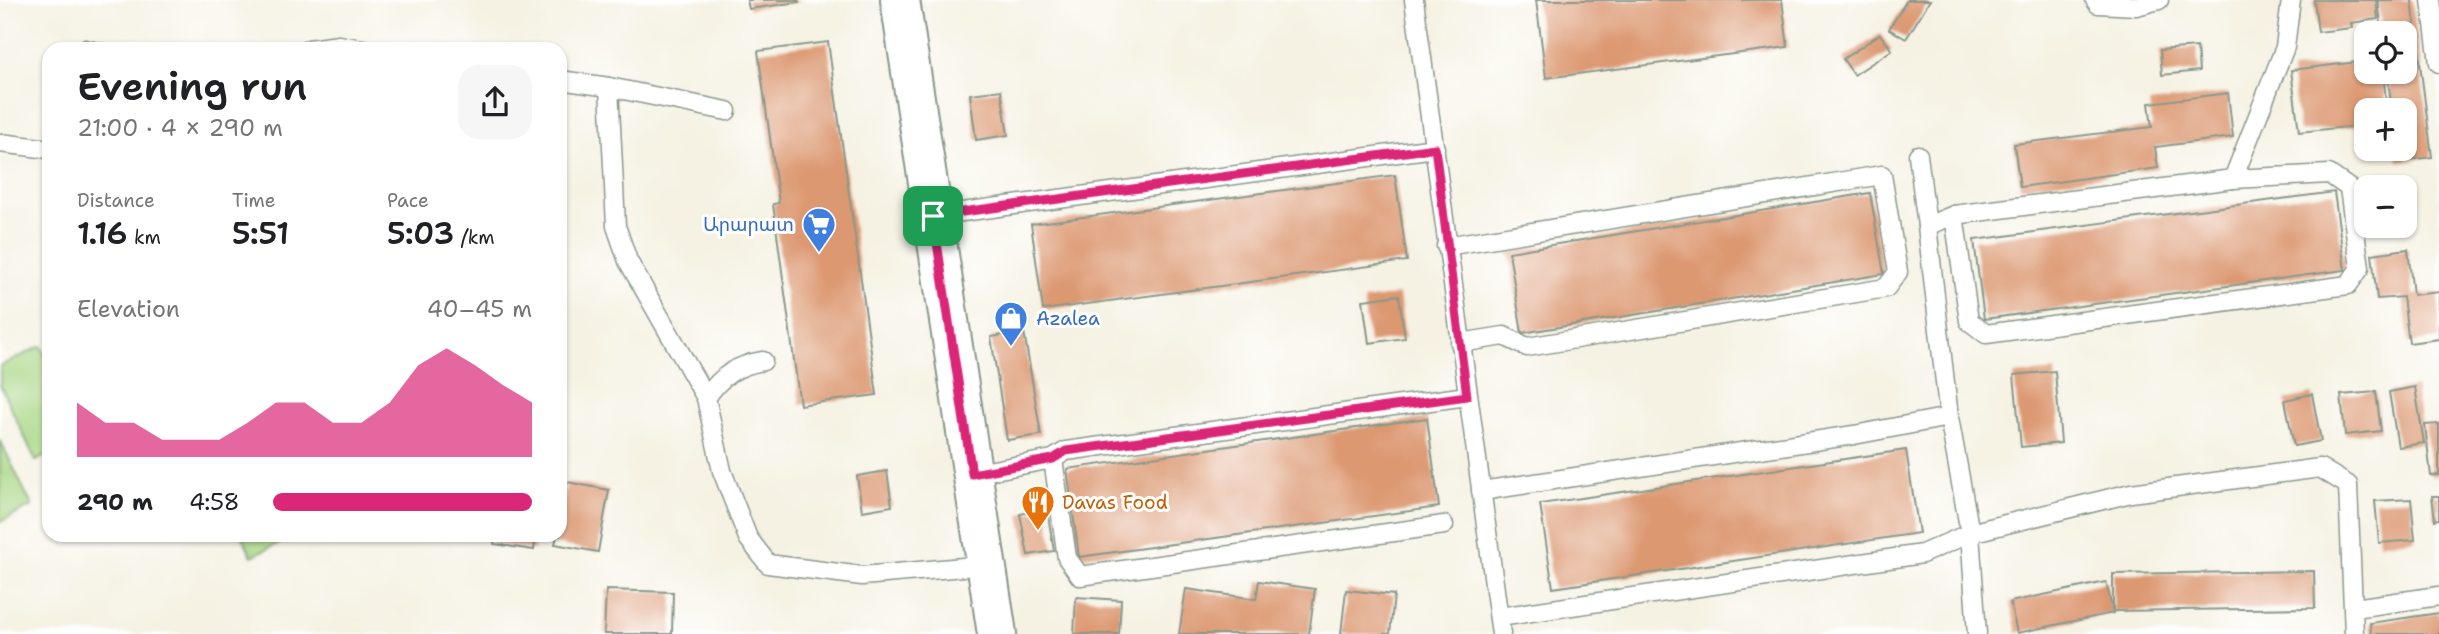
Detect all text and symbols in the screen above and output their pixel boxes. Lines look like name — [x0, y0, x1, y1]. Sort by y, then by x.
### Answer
map controls — [2354, 21, 2417, 238]
button: locate — [2354, 21, 2417, 84]
text: Evening run — [77, 61, 307, 112]
button: share — [458, 65, 532, 139]
button: + — [2354, 98, 2417, 161]
text: 21:00 · 4 × 290 m — [77, 113, 283, 143]
button: − — [2354, 175, 2417, 238]
pin — [903, 186, 963, 246]
text: Distance — [77, 188, 155, 213]
text: Time — [232, 188, 276, 213]
text: Pace — [387, 188, 429, 213]
icon: arrive — [914, 197, 952, 235]
supermarket icon: Արարատ — [800, 205, 838, 254]
place label: Արարատ — [703, 212, 794, 237]
text: 1.16 — [77, 213, 128, 254]
text: 5:51 — [232, 213, 289, 254]
text: 5:03 — [387, 213, 454, 254]
text: km — [128, 225, 161, 250]
text: /km — [454, 225, 495, 250]
text: Elevation — [77, 294, 180, 324]
text: 40–45 m — [427, 294, 532, 324]
shop icon: Azalea — [992, 299, 1030, 348]
place label: Azalea — [1036, 306, 1100, 331]
restaurant icon: Davas Food — [1019, 483, 1057, 532]
text: 290 m — [77, 487, 153, 517]
text: 4:58 — [189, 487, 240, 517]
place label: Davas Food — [1062, 490, 1168, 515]

